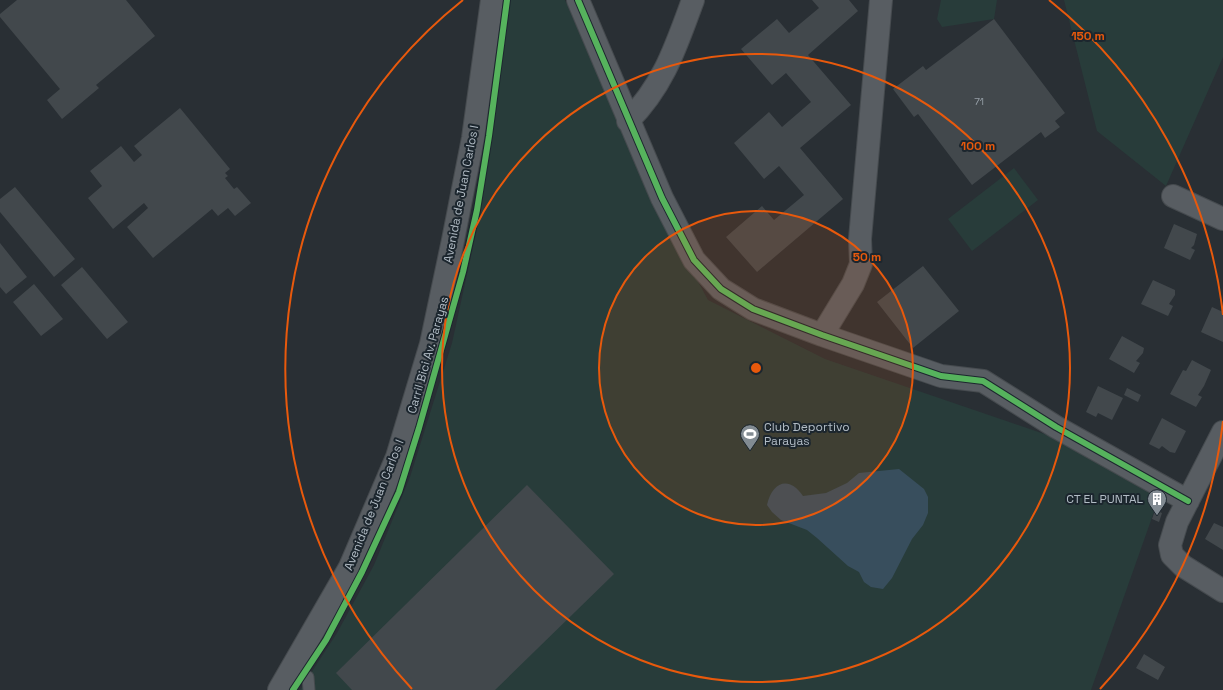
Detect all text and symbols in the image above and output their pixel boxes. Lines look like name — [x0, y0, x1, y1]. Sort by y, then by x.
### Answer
text: 150 m — [1071, 28, 1105, 44]
house number: 71 — [974, 95, 984, 108]
street label: Avenida de Juan Carlos I — [440, 124, 482, 264]
text: 100 m — [961, 138, 995, 154]
text: 50 m — [853, 249, 881, 265]
street label: Carril Bici Av. Parayas — [404, 295, 452, 415]
centre of rings — [749, 361, 763, 375]
place label: Club Deportivo Parayas — [764, 419, 850, 449]
sports icon: Club Deportivo Parayas — [739, 423, 761, 451]
street label: Avenida de Juan Carlos I — [340, 437, 408, 573]
building icon: CT EL PUNTAL — [1146, 488, 1168, 516]
place label: CT EL PUNTAL — [1066, 491, 1143, 507]

